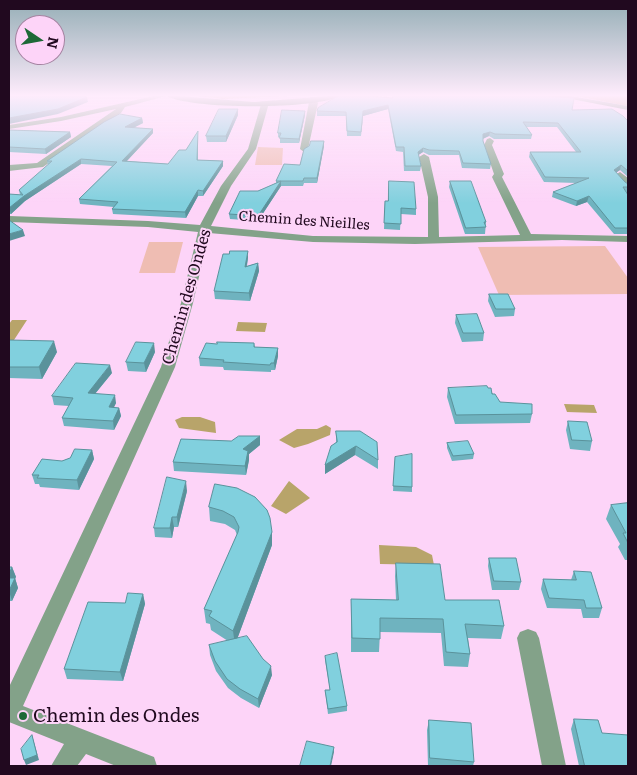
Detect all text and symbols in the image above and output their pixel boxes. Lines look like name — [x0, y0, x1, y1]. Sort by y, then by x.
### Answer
north arrow — [15, 15, 65, 65]
text: N — [43, 35, 65, 51]
street label: Chemin des Nieilles — [238, 208, 370, 234]
street label: Chemin des Ondes — [158, 227, 216, 367]
place label: Chemin des Ondes — [33, 705, 199, 727]
marker: Chemin des Ondes — [17, 710, 29, 722]

